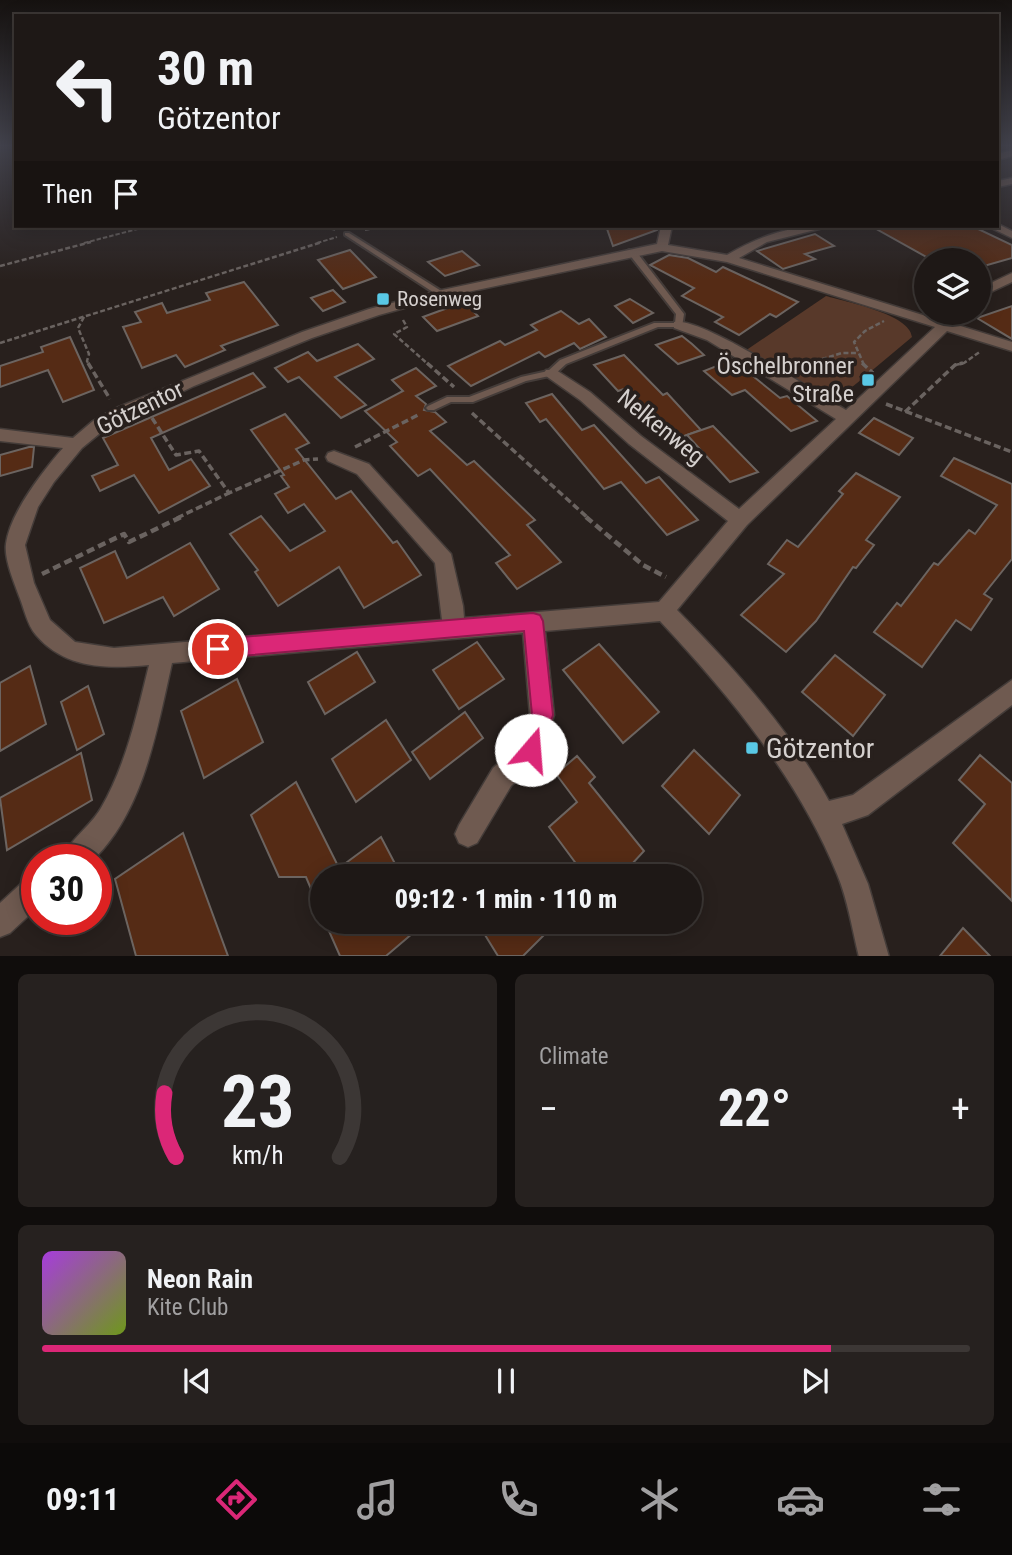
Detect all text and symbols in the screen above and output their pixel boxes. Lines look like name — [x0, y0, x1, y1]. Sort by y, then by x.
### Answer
text: 30 m — [157, 40, 254, 97]
icon: left — [42, 42, 133, 133]
text: Götzentor — [157, 99, 281, 137]
icon: arrive — [107, 175, 145, 213]
text: Then — [42, 179, 93, 209]
map controls — [914, 248, 991, 325]
button: layers — [914, 248, 991, 325]
place label: Rosenweg — [397, 287, 482, 311]
marker: Rosenweg — [375, 291, 391, 307]
place label: Öschelbronner Straße — [716, 352, 854, 408]
marker: Öschelbronner Straße — [860, 372, 876, 388]
street label: Götzentor — [92, 375, 188, 441]
street label: Nelkenweg — [612, 383, 710, 471]
pin — [188, 619, 248, 679]
icon: arrive — [199, 630, 237, 668]
position arrow — [494, 713, 568, 787]
place label: Götzentor — [766, 732, 874, 765]
marker: Götzentor — [744, 740, 760, 756]
speed limit sign: 30 — [21, 844, 112, 935]
text: 09:12 · 1 min · 110 m — [395, 884, 617, 914]
text: Climate — [539, 1043, 609, 1070]
text: 23 — [221, 1059, 294, 1145]
text: 22° — [718, 1078, 791, 1139]
text: − — [539, 1087, 558, 1131]
text: + — [951, 1087, 970, 1131]
text: km/h — [232, 1140, 283, 1169]
text: Neon Rain — [147, 1264, 253, 1294]
text: Kite Club — [147, 1294, 228, 1321]
icon: previous — [178, 1362, 216, 1400]
icon: pause — [487, 1362, 525, 1400]
icon: next — [796, 1362, 834, 1400]
icon: directions — [212, 1475, 261, 1524]
icon: music — [353, 1475, 402, 1524]
icon: phone — [494, 1475, 543, 1524]
icon: climate — [635, 1475, 684, 1524]
icon: car — [776, 1475, 825, 1524]
icon: filters — [917, 1475, 966, 1524]
text: 09:11 — [46, 1480, 119, 1518]

